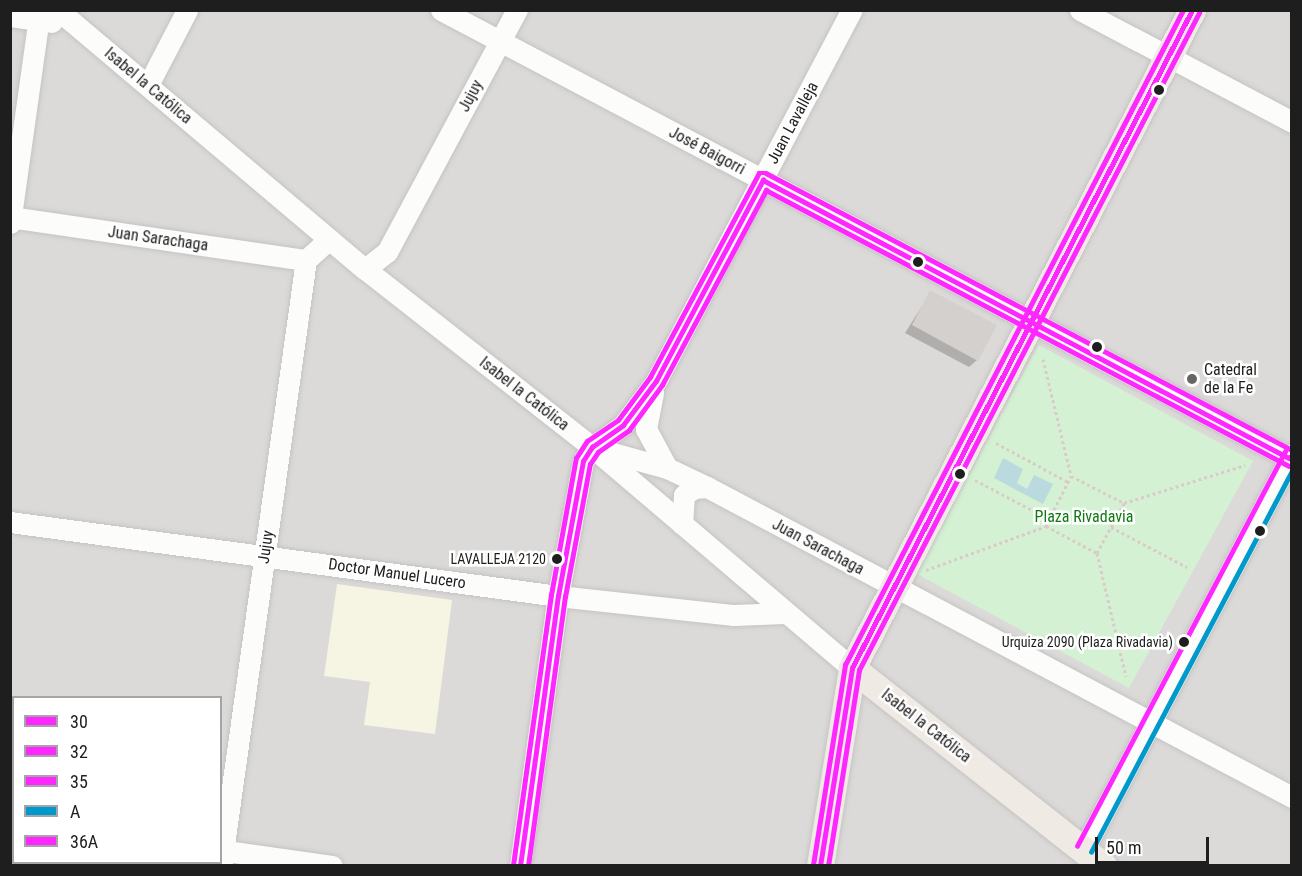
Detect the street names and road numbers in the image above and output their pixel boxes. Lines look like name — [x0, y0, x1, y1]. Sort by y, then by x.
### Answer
street label: Isabel la Católica — [100, 44, 196, 128]
street label: Jujuy — [455, 77, 487, 115]
street label: Juan Lavalleja — [763, 79, 823, 167]
street label: José Baigorri — [666, 123, 748, 179]
street label: Juan Sarachaga — [107, 222, 209, 256]
street label: Isabel la Católica — [475, 353, 573, 435]
street label: Juan Sarachaga — [769, 515, 867, 579]
street label: Jujuy — [254, 529, 278, 565]
street label: Doctor Manuel Lucero — [327, 555, 467, 593]
street label: Isabel la Católica — [877, 685, 975, 767]

